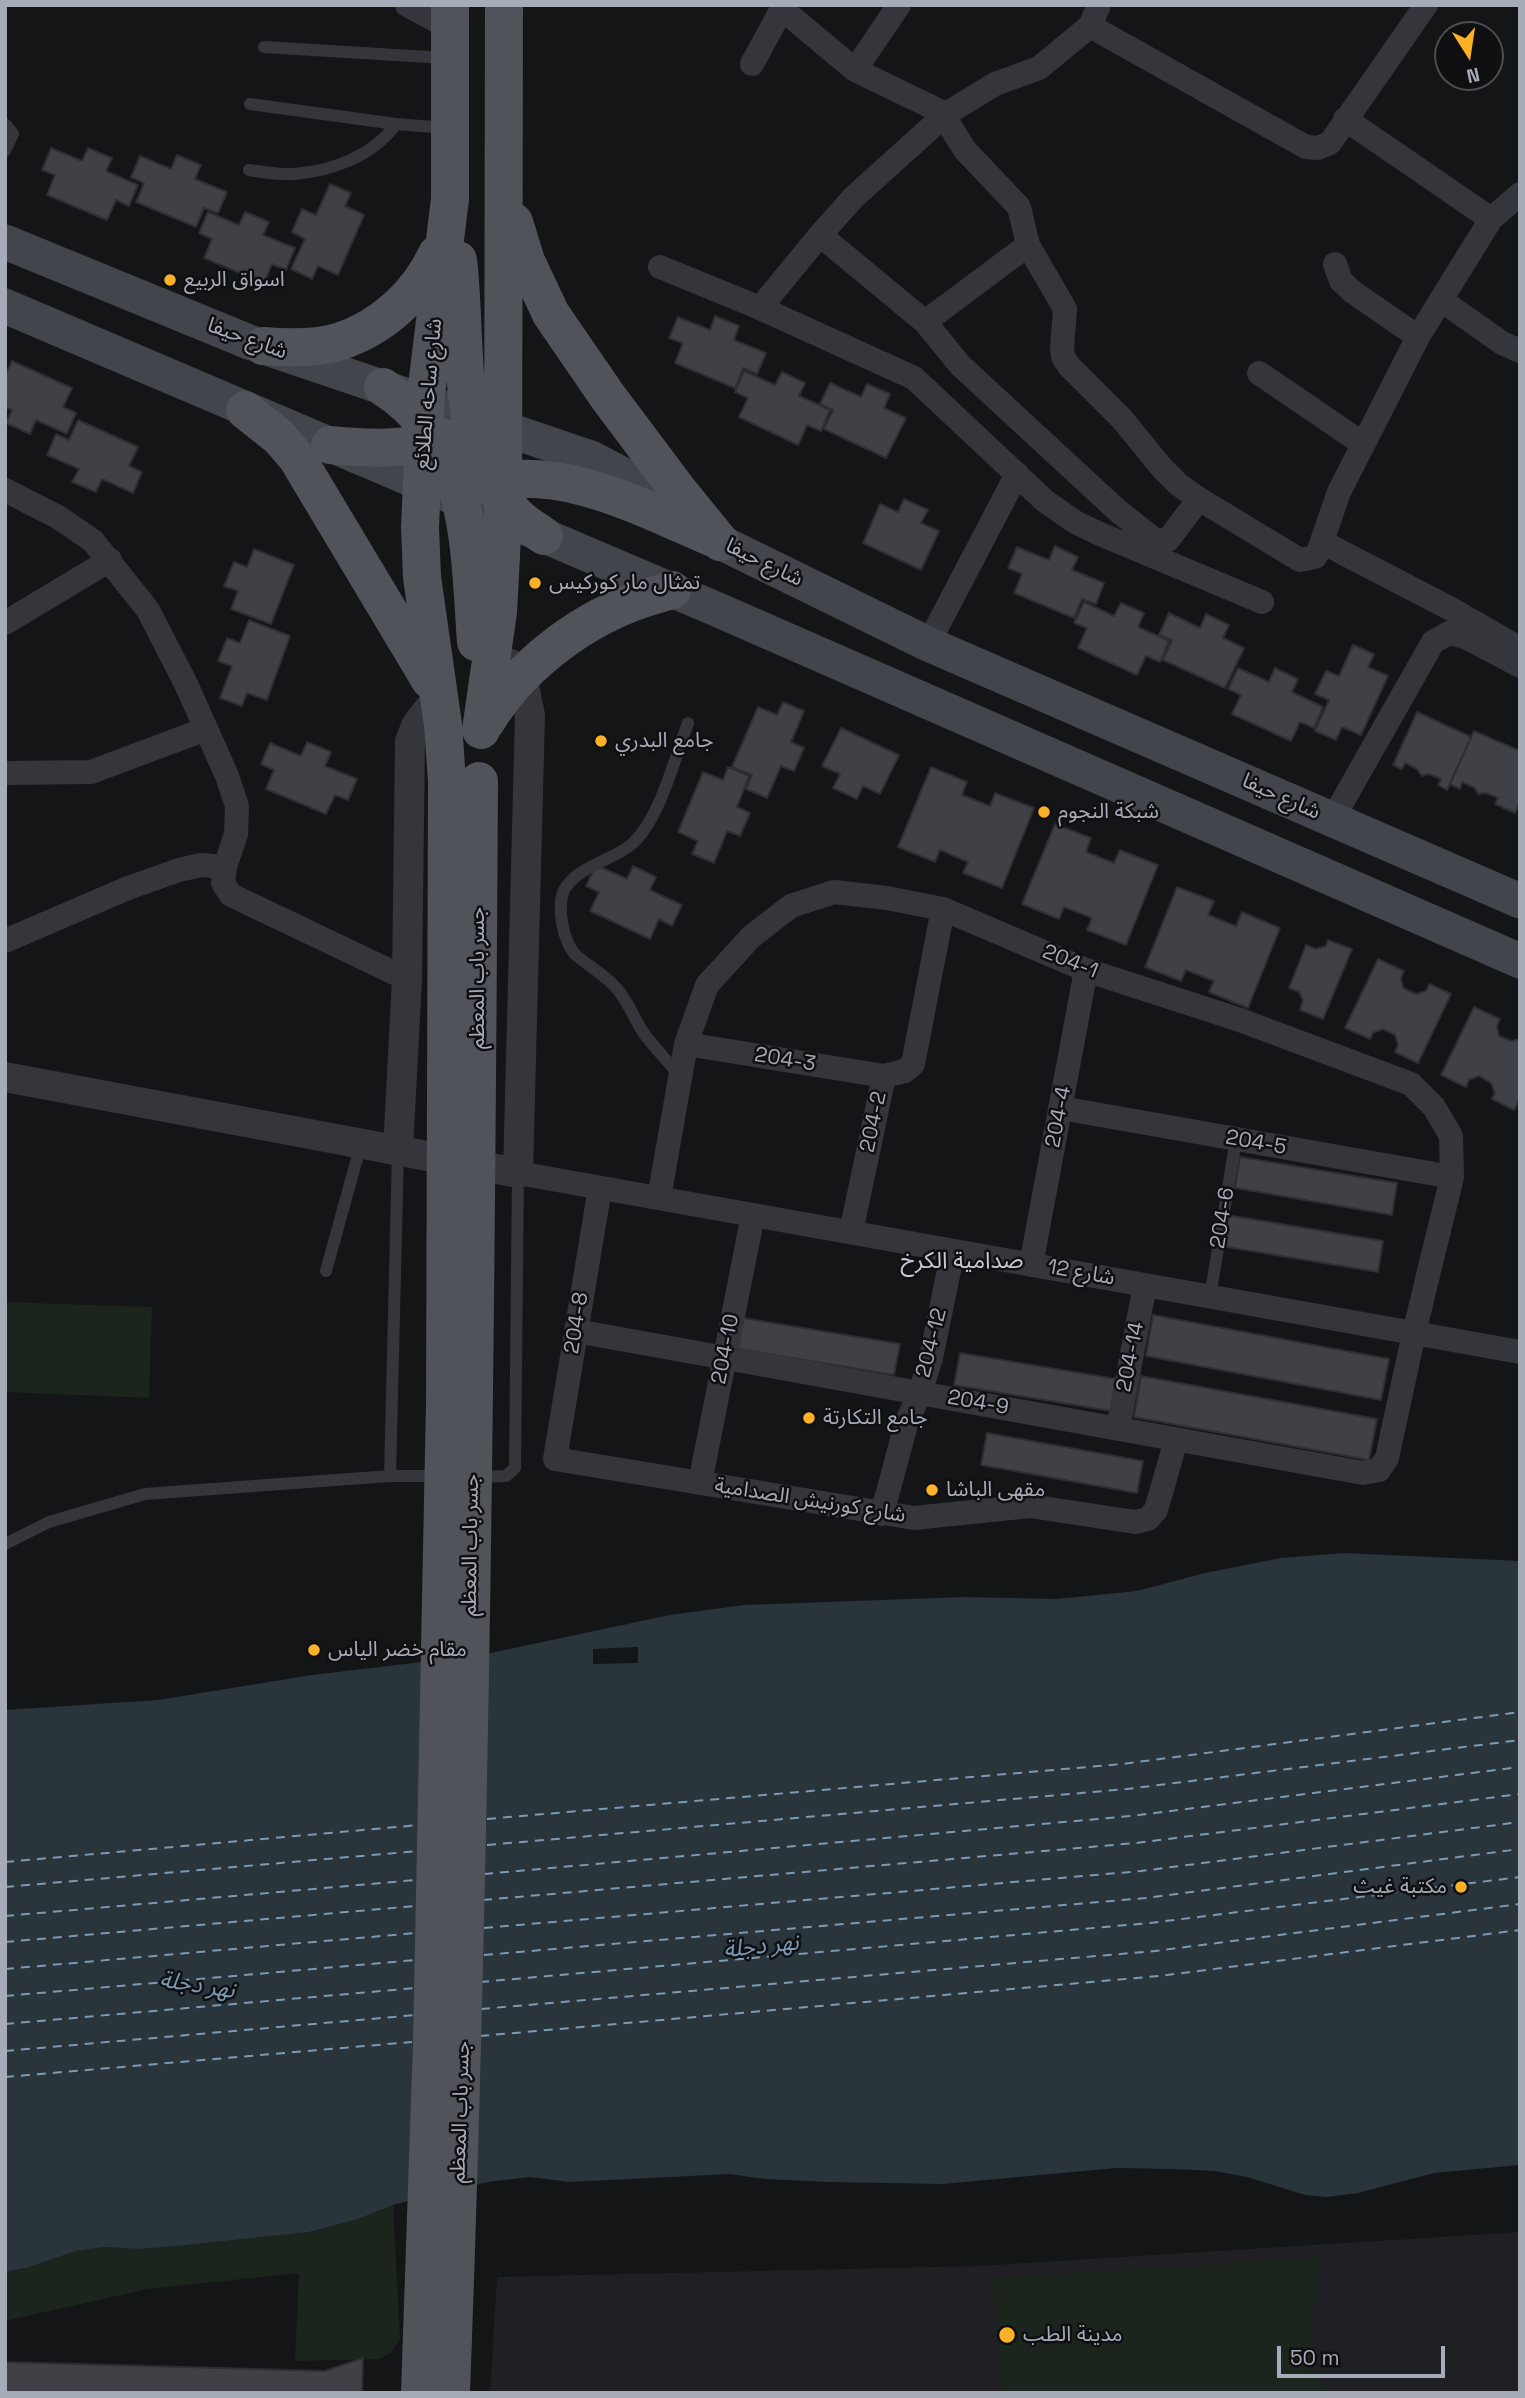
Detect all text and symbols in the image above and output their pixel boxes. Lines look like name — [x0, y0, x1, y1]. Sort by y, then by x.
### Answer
north arrow — [1434, 21, 1504, 91]
text: N — [1464, 62, 1482, 89]
place label: اسواق الربيع — [184, 267, 285, 293]
marker: اسواق الربيع — [162, 272, 178, 288]
street label: شارع حيفا — [204, 313, 290, 365]
street label: شارع ساحه الطلائع — [410, 317, 448, 471]
street label: شارع حيفا — [721, 533, 807, 593]
place label: تمثال مار كوركيس — [549, 570, 700, 596]
marker: تمثال مار كوركيس — [527, 575, 543, 591]
place label: جامع البدري — [615, 728, 714, 754]
marker: جامع البدري — [593, 733, 609, 749]
street label: شارع حيفا — [1238, 769, 1324, 825]
place label: شبكة النجوم — [1058, 799, 1159, 825]
marker: شبكة النجوم — [1036, 804, 1052, 820]
street label: جسر باب المعظم — [465, 907, 491, 1049]
street label: 204-1 — [1039, 940, 1101, 984]
street label: 204-3 — [753, 1043, 817, 1077]
street label: 204-4 — [1041, 1084, 1077, 1150]
street label: 204-2 — [855, 1089, 893, 1155]
street label: 204-5 — [1224, 1125, 1288, 1161]
street label: 204-6 — [1206, 1186, 1240, 1250]
district label: صدامية الكرخ — [900, 1248, 1024, 1276]
street label: شارع 12 — [1045, 1255, 1117, 1291]
street label: 204-8 — [560, 1290, 594, 1356]
street label: 204-12 — [911, 1306, 953, 1380]
street label: 204-10 — [707, 1312, 745, 1386]
street label: 204-14 — [1112, 1320, 1150, 1394]
street label: 204-9 — [945, 1385, 1011, 1421]
place label: جامع التكارتة — [823, 1405, 928, 1431]
marker: جامع التكارتة — [801, 1410, 817, 1426]
street label: شارع كورنيش الصدامية — [713, 1473, 907, 1529]
street label: جسر باب المعظم — [457, 1474, 485, 1616]
place label: مقهى الباشا — [946, 1477, 1045, 1503]
marker: مقهى الباشا — [924, 1482, 940, 1498]
place label: مقام خضر الياس — [328, 1637, 467, 1663]
marker: مقام خضر الياس — [306, 1642, 322, 1658]
place label: مكتبة غيث — [1353, 1874, 1447, 1900]
marker: مكتبة غيث — [1453, 1879, 1469, 1895]
water label: نهر دجلة — [722, 1929, 800, 1965]
water label: نهر دجلة — [158, 1966, 236, 2006]
street label: جسر باب المعظم — [446, 2041, 476, 2183]
place label: مدينة الطب — [1023, 2322, 1123, 2348]
marker: مدينة الطب — [997, 2325, 1017, 2345]
scale bar — [1280, 2332, 1448, 2376]
text: 50 m — [1290, 2344, 1340, 2371]

